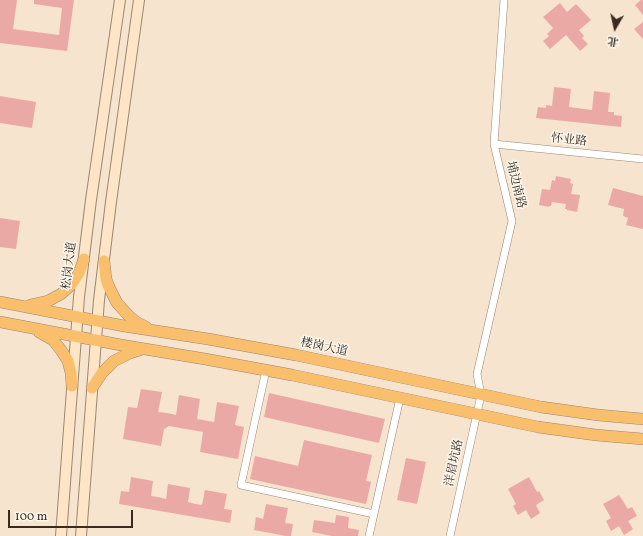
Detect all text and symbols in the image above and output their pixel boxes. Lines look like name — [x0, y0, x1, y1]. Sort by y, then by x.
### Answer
north arrow — [595, 8, 635, 48]
text: 北 — [606, 32, 620, 49]
street label: 怀业路 — [550, 132, 588, 150]
street label: 埔边南路 — [502, 160, 528, 210]
street label: 松岗大道 — [60, 241, 80, 291]
street label: 楼岗大道 — [299, 336, 349, 360]
street label: 洋眉坑路 — [443, 438, 467, 488]
scale bar — [10, 502, 135, 528]
text: 100 m — [15, 509, 47, 525]

